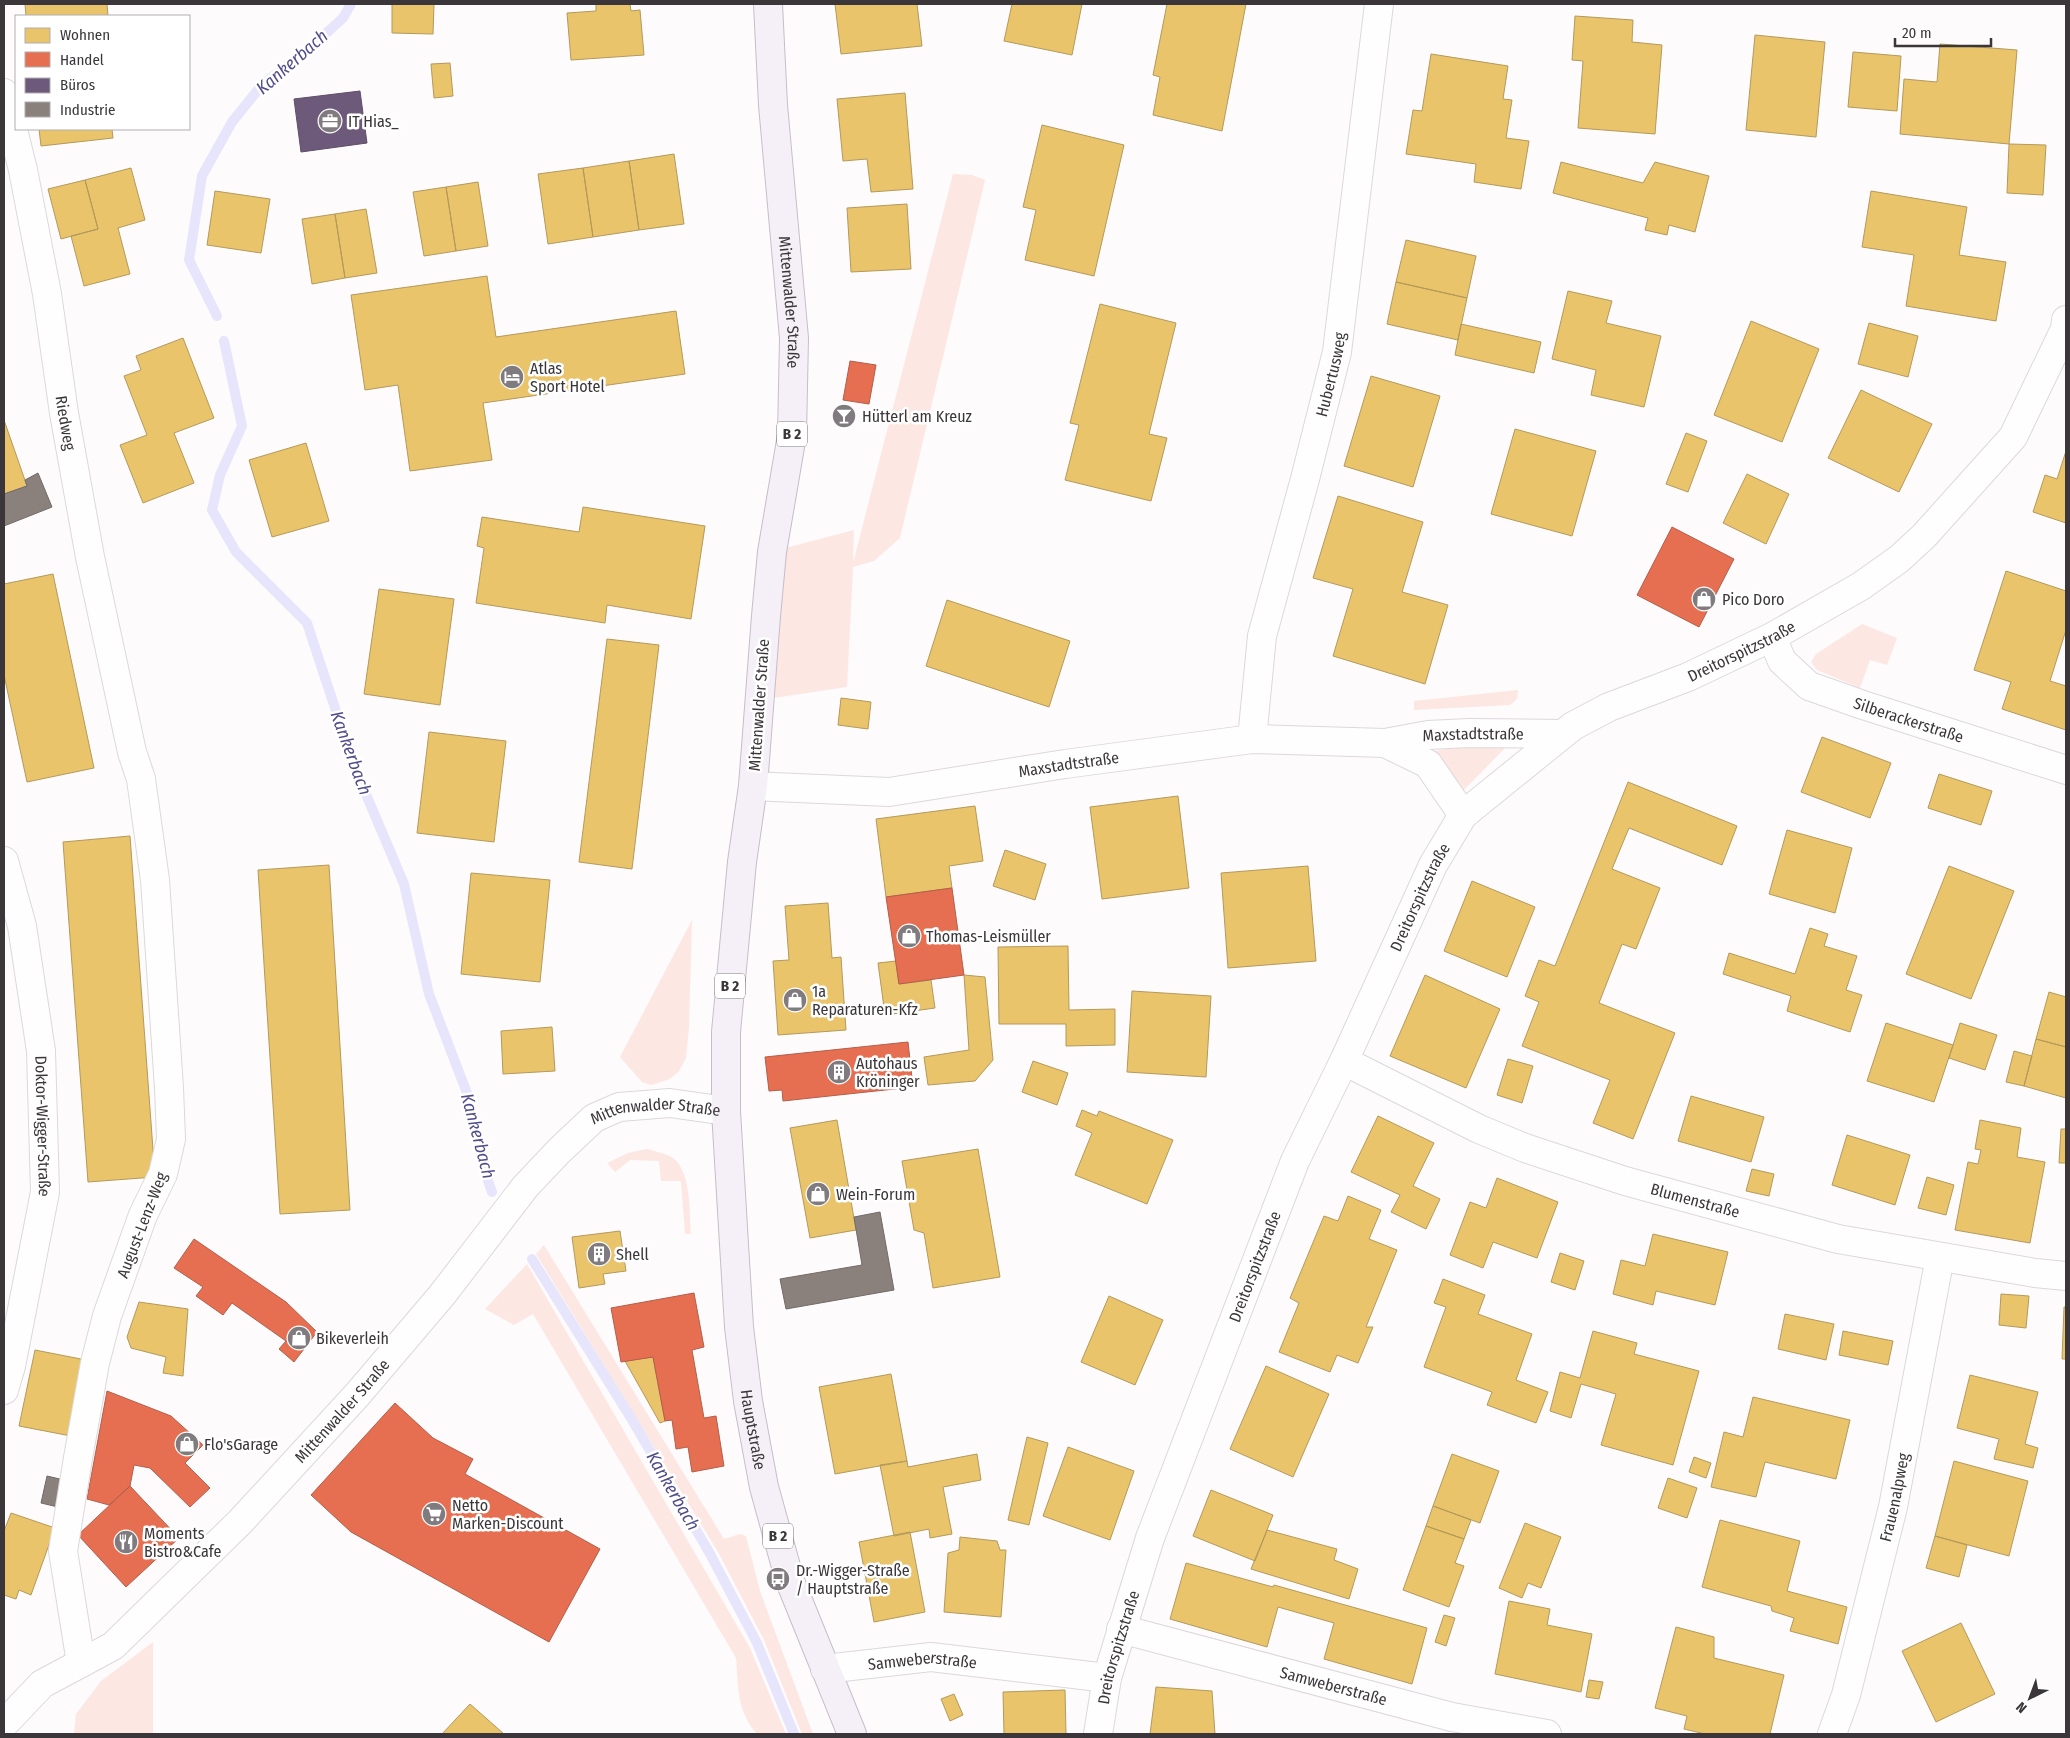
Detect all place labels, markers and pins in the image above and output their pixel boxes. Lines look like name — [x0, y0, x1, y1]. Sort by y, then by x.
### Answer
office icon: IT Hias_ — [317, 108, 343, 134]
place label: IT Hias_ — [348, 112, 399, 131]
place label: Atlas Sport Hotel — [530, 359, 605, 396]
hotel icon: Atlas Sport Hotel — [499, 364, 525, 390]
bar icon: Hütterl am Kreuz — [831, 403, 857, 429]
place label: Hütterl am Kreuz — [862, 407, 972, 426]
shop icon: Pico Doro — [1691, 586, 1717, 612]
place label: Pico Doro — [1722, 590, 1784, 609]
shop icon: Thomas-Leismüller — [896, 923, 922, 949]
place label: Thomas-Leismüller — [926, 927, 1051, 946]
place label: 1a Reparaturen-Kfz — [812, 982, 918, 1019]
shop icon: 1a Reparaturen-Kfz — [782, 987, 808, 1013]
place label: Autohaus Kröninger — [856, 1054, 920, 1091]
building icon: Autohaus Kröninger — [826, 1059, 852, 1085]
shop icon: Wein-Forum — [805, 1181, 831, 1207]
place label: Wein-Forum — [836, 1185, 915, 1204]
building icon: Shell — [586, 1241, 612, 1267]
place label: Shell — [616, 1245, 649, 1264]
shop icon: Bikeverleih — [286, 1325, 312, 1351]
place label: Bikeverleih — [316, 1329, 389, 1348]
shop icon: Flo'sGarage — [174, 1431, 200, 1457]
place label: Flo'sGarage — [204, 1435, 278, 1454]
place label: Netto Marken-Discount — [452, 1496, 564, 1533]
supermarket icon: Netto Marken-Discount — [421, 1501, 447, 1527]
place label: Moments Bistro&Cafe — [144, 1524, 222, 1561]
restaurant icon: Moments Bistro&Cafe — [113, 1529, 139, 1555]
place label: Dr.-Wigger-Straße / Hauptstraße — [796, 1561, 910, 1598]
bus stop icon: Dr.-Wigger-Straße / Hauptstraße — [765, 1566, 791, 1592]

